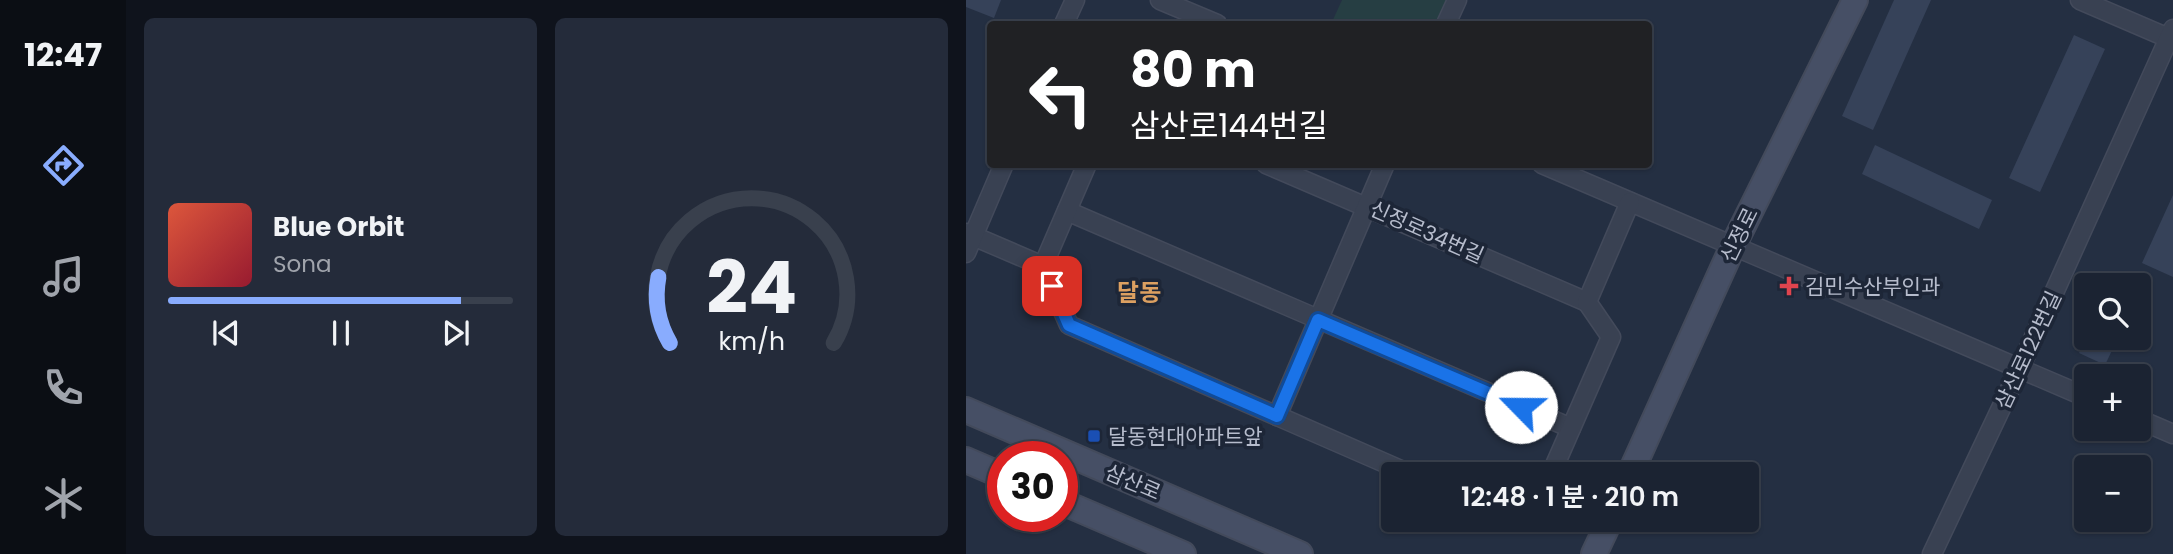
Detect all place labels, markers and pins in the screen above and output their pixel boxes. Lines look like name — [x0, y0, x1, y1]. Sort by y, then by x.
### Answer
pin — [1022, 256, 1082, 316]
place label: 김민수산부인과 — [1805, 272, 1940, 301]
marker: 김민수산부인과 — [1779, 276, 1799, 296]
place label: 달동현대아파트앞 — [1108, 422, 1263, 451]
marker: 달동현대아파트앞 — [1086, 428, 1102, 444]

